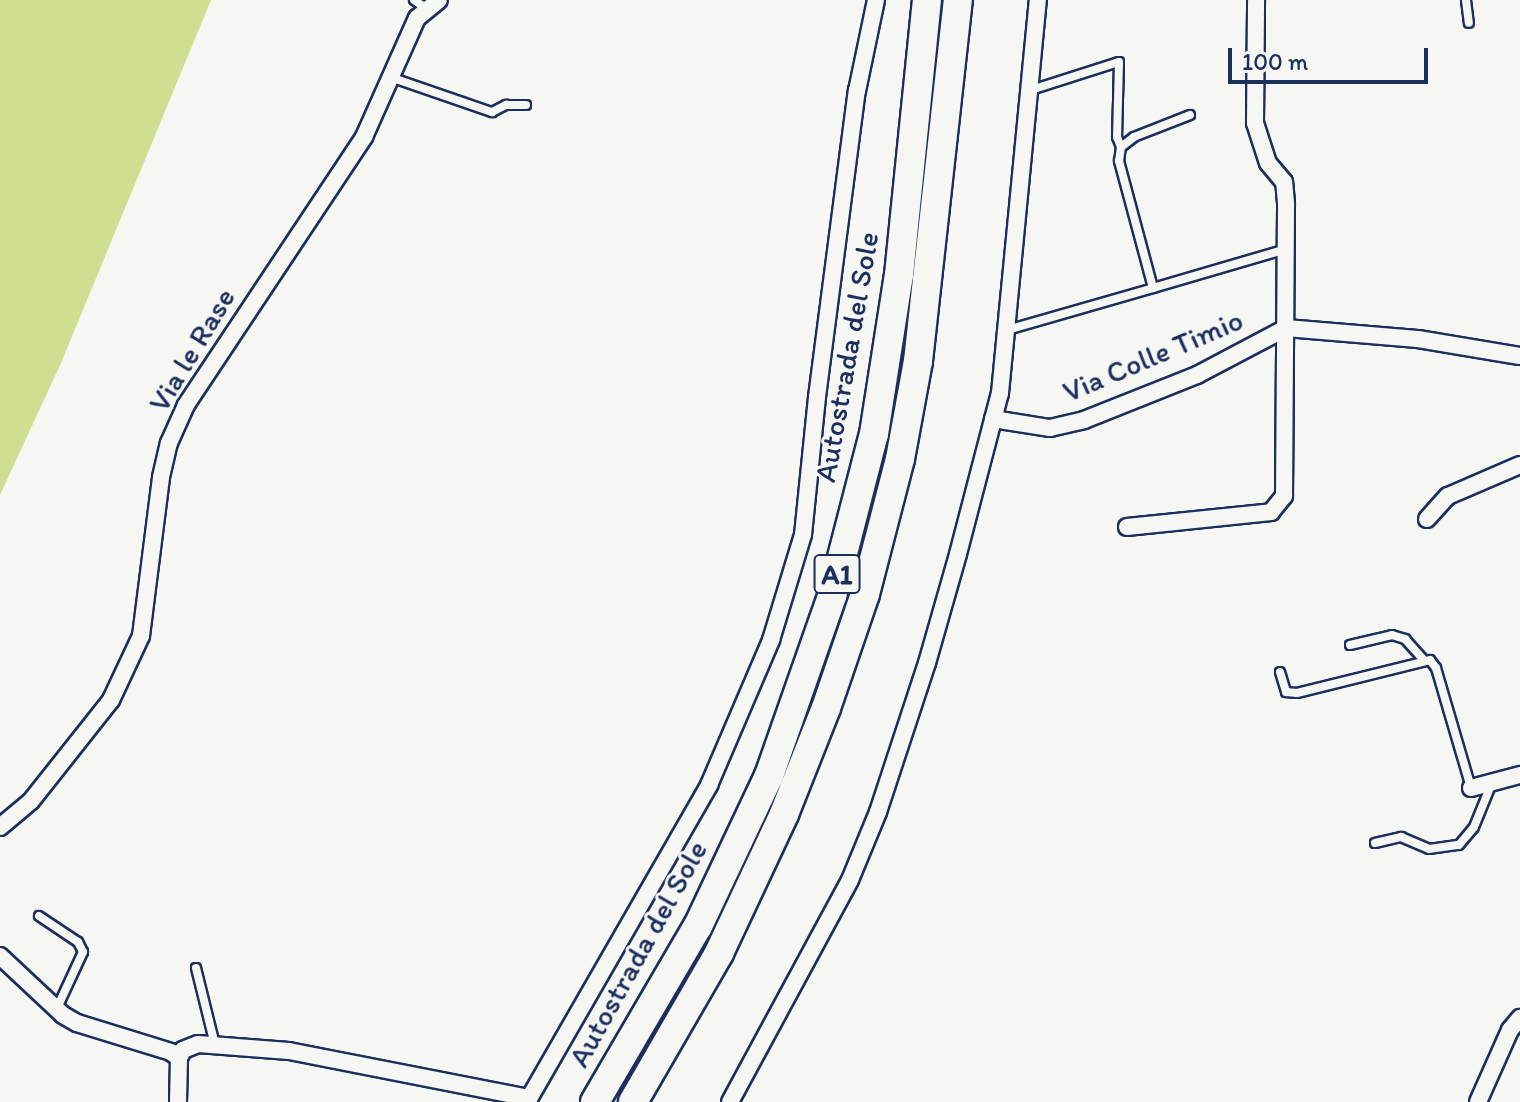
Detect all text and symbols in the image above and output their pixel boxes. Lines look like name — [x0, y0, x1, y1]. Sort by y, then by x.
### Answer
scale bar — [1232, 32, 1432, 82]
text: 100 m — [1242, 47, 1308, 76]
street label: Autostrada del Sole — [807, 229, 887, 485]
street label: Via le Rase — [141, 282, 243, 418]
street label: Via Colle Timio — [1058, 302, 1248, 410]
road number: A1 — [813, 550, 861, 598]
street label: Autostrada del Sole — [561, 834, 715, 1074]

